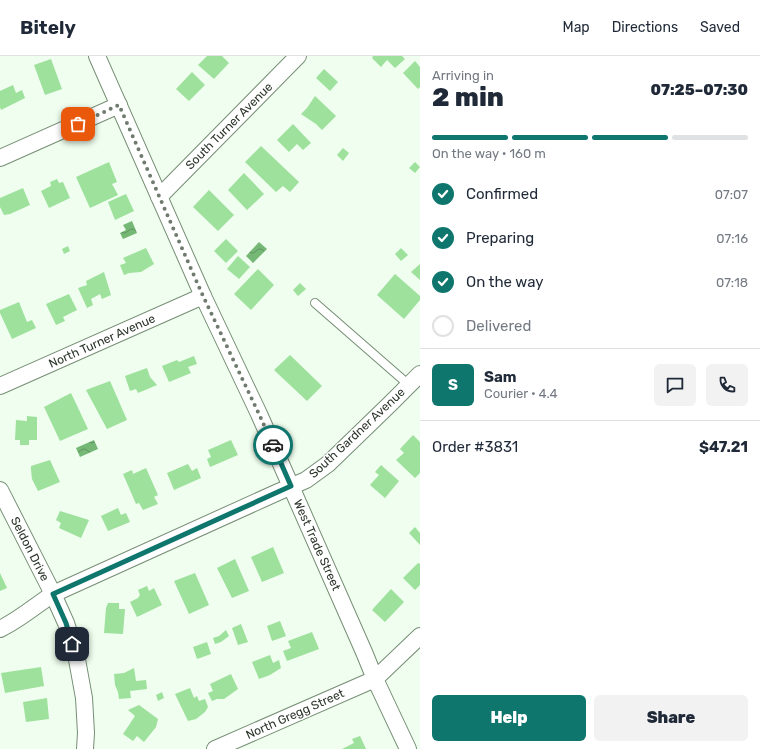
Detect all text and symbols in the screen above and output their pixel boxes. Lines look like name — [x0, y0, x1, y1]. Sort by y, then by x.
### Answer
text: Bitely — [20, 16, 76, 39]
text: Map — [563, 19, 590, 36]
text: Directions — [612, 19, 678, 36]
text: Saved — [700, 19, 740, 36]
text: Arriving in — [432, 68, 494, 83]
street label: South Turner Avenue — [183, 80, 275, 172]
text: 07:25–07:30 — [650, 81, 748, 99]
text: 2 min — [432, 82, 504, 113]
pin — [61, 107, 95, 141]
icon: bag — [67, 113, 89, 135]
text: On the way · 160 m — [432, 146, 546, 161]
icon: check — [432, 183, 454, 205]
text: Confirmed — [466, 185, 538, 203]
text: 07:07 — [715, 187, 748, 202]
icon: check — [432, 227, 454, 249]
text: Preparing — [466, 229, 534, 247]
text: 07:16 — [716, 231, 748, 246]
icon: check — [432, 271, 454, 293]
text: On the way — [466, 273, 544, 291]
text: 07:18 — [716, 275, 748, 290]
street label: North Turner Avenue — [47, 311, 158, 371]
text: Delivered — [466, 317, 531, 335]
button: chat — [654, 364, 696, 406]
button: phone — [706, 364, 748, 406]
text: Sam — [484, 368, 517, 386]
text: S — [448, 376, 458, 394]
street label: South Gardner Avenue — [306, 385, 408, 481]
text: Courier · 4.4 — [484, 386, 558, 401]
courier — [253, 425, 293, 465]
icon: car — [262, 434, 284, 456]
text: Order #3831 — [432, 438, 518, 456]
text: $47.21 — [699, 438, 748, 456]
street label: West Trade Street — [291, 497, 343, 593]
street label: Seldon Drive — [8, 515, 52, 584]
pin — [55, 627, 89, 661]
icon: home — [61, 633, 83, 655]
street label: North Gregg Street — [244, 686, 347, 742]
button: Help — [432, 695, 586, 741]
button: Share — [594, 695, 748, 741]

